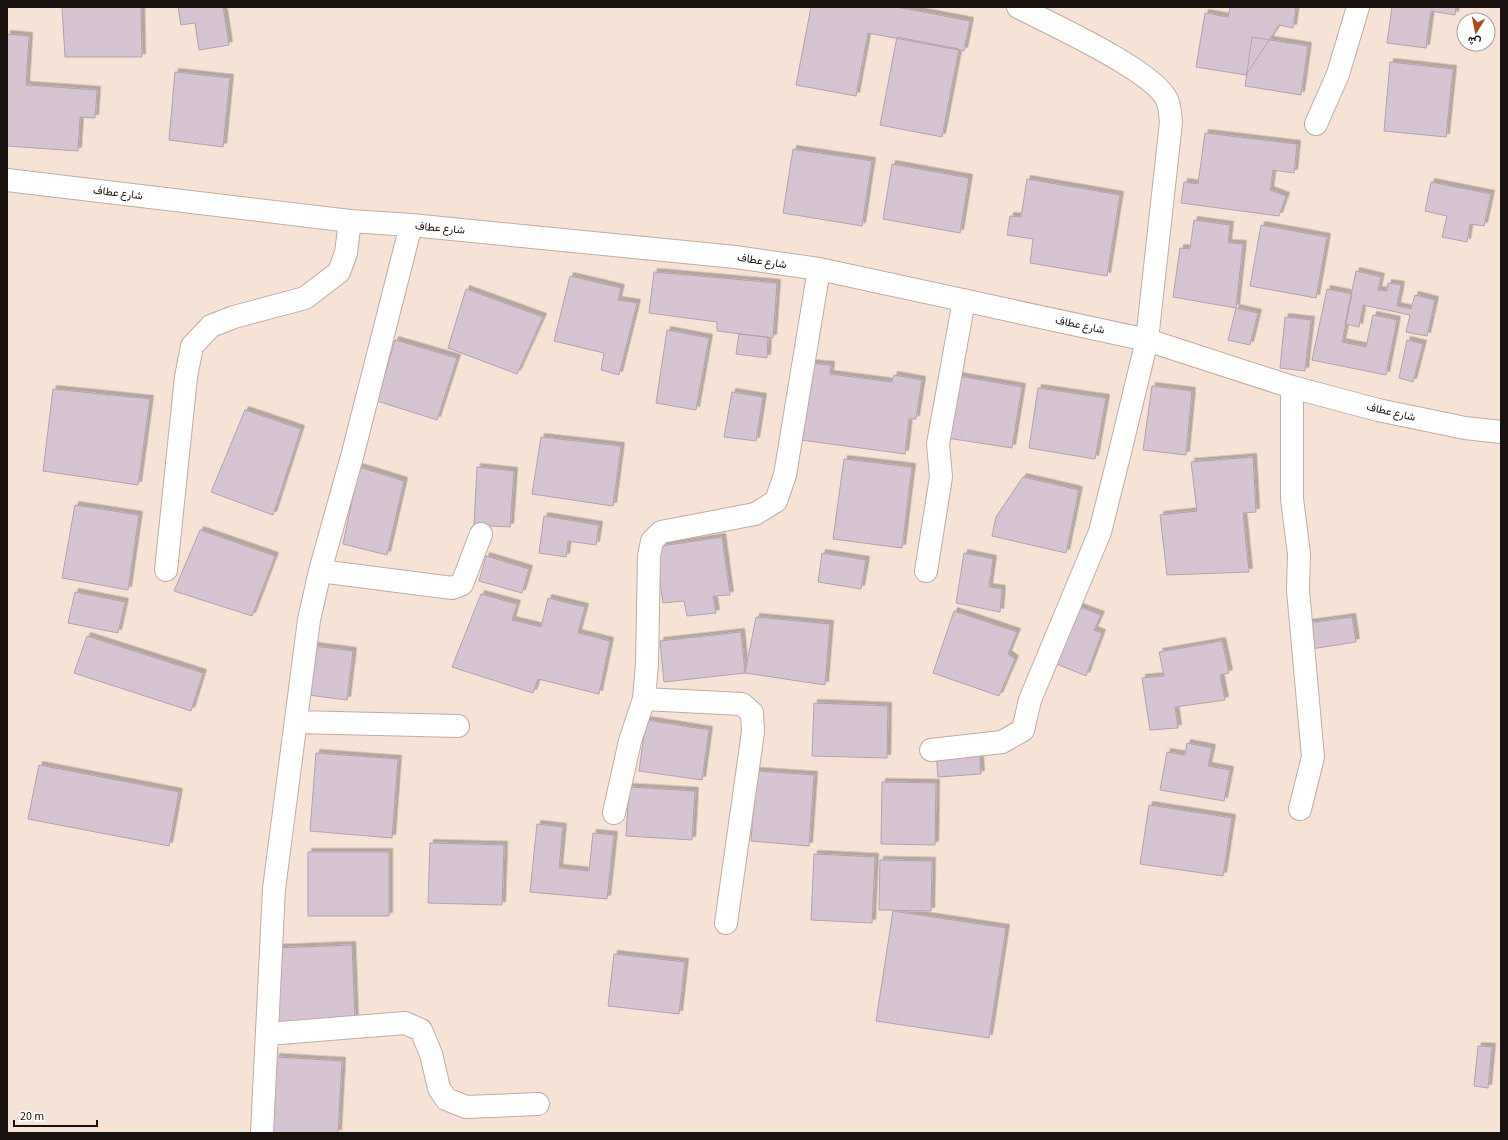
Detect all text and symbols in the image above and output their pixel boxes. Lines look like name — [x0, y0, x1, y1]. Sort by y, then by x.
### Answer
north arrow — [1456, 12, 1496, 52]
text: ش — [1467, 33, 1482, 50]
street label: شارع عطاف — [92, 183, 144, 204]
street label: شارع عطاف — [414, 218, 466, 238]
street label: شارع عطاف — [736, 250, 788, 272]
street label: شارع عطاف — [1054, 312, 1106, 338]
street label: شارع عطاف — [1365, 399, 1417, 425]
scale bar — [14, 1102, 97, 1128]
text: 20 m — [20, 1108, 44, 1125]

